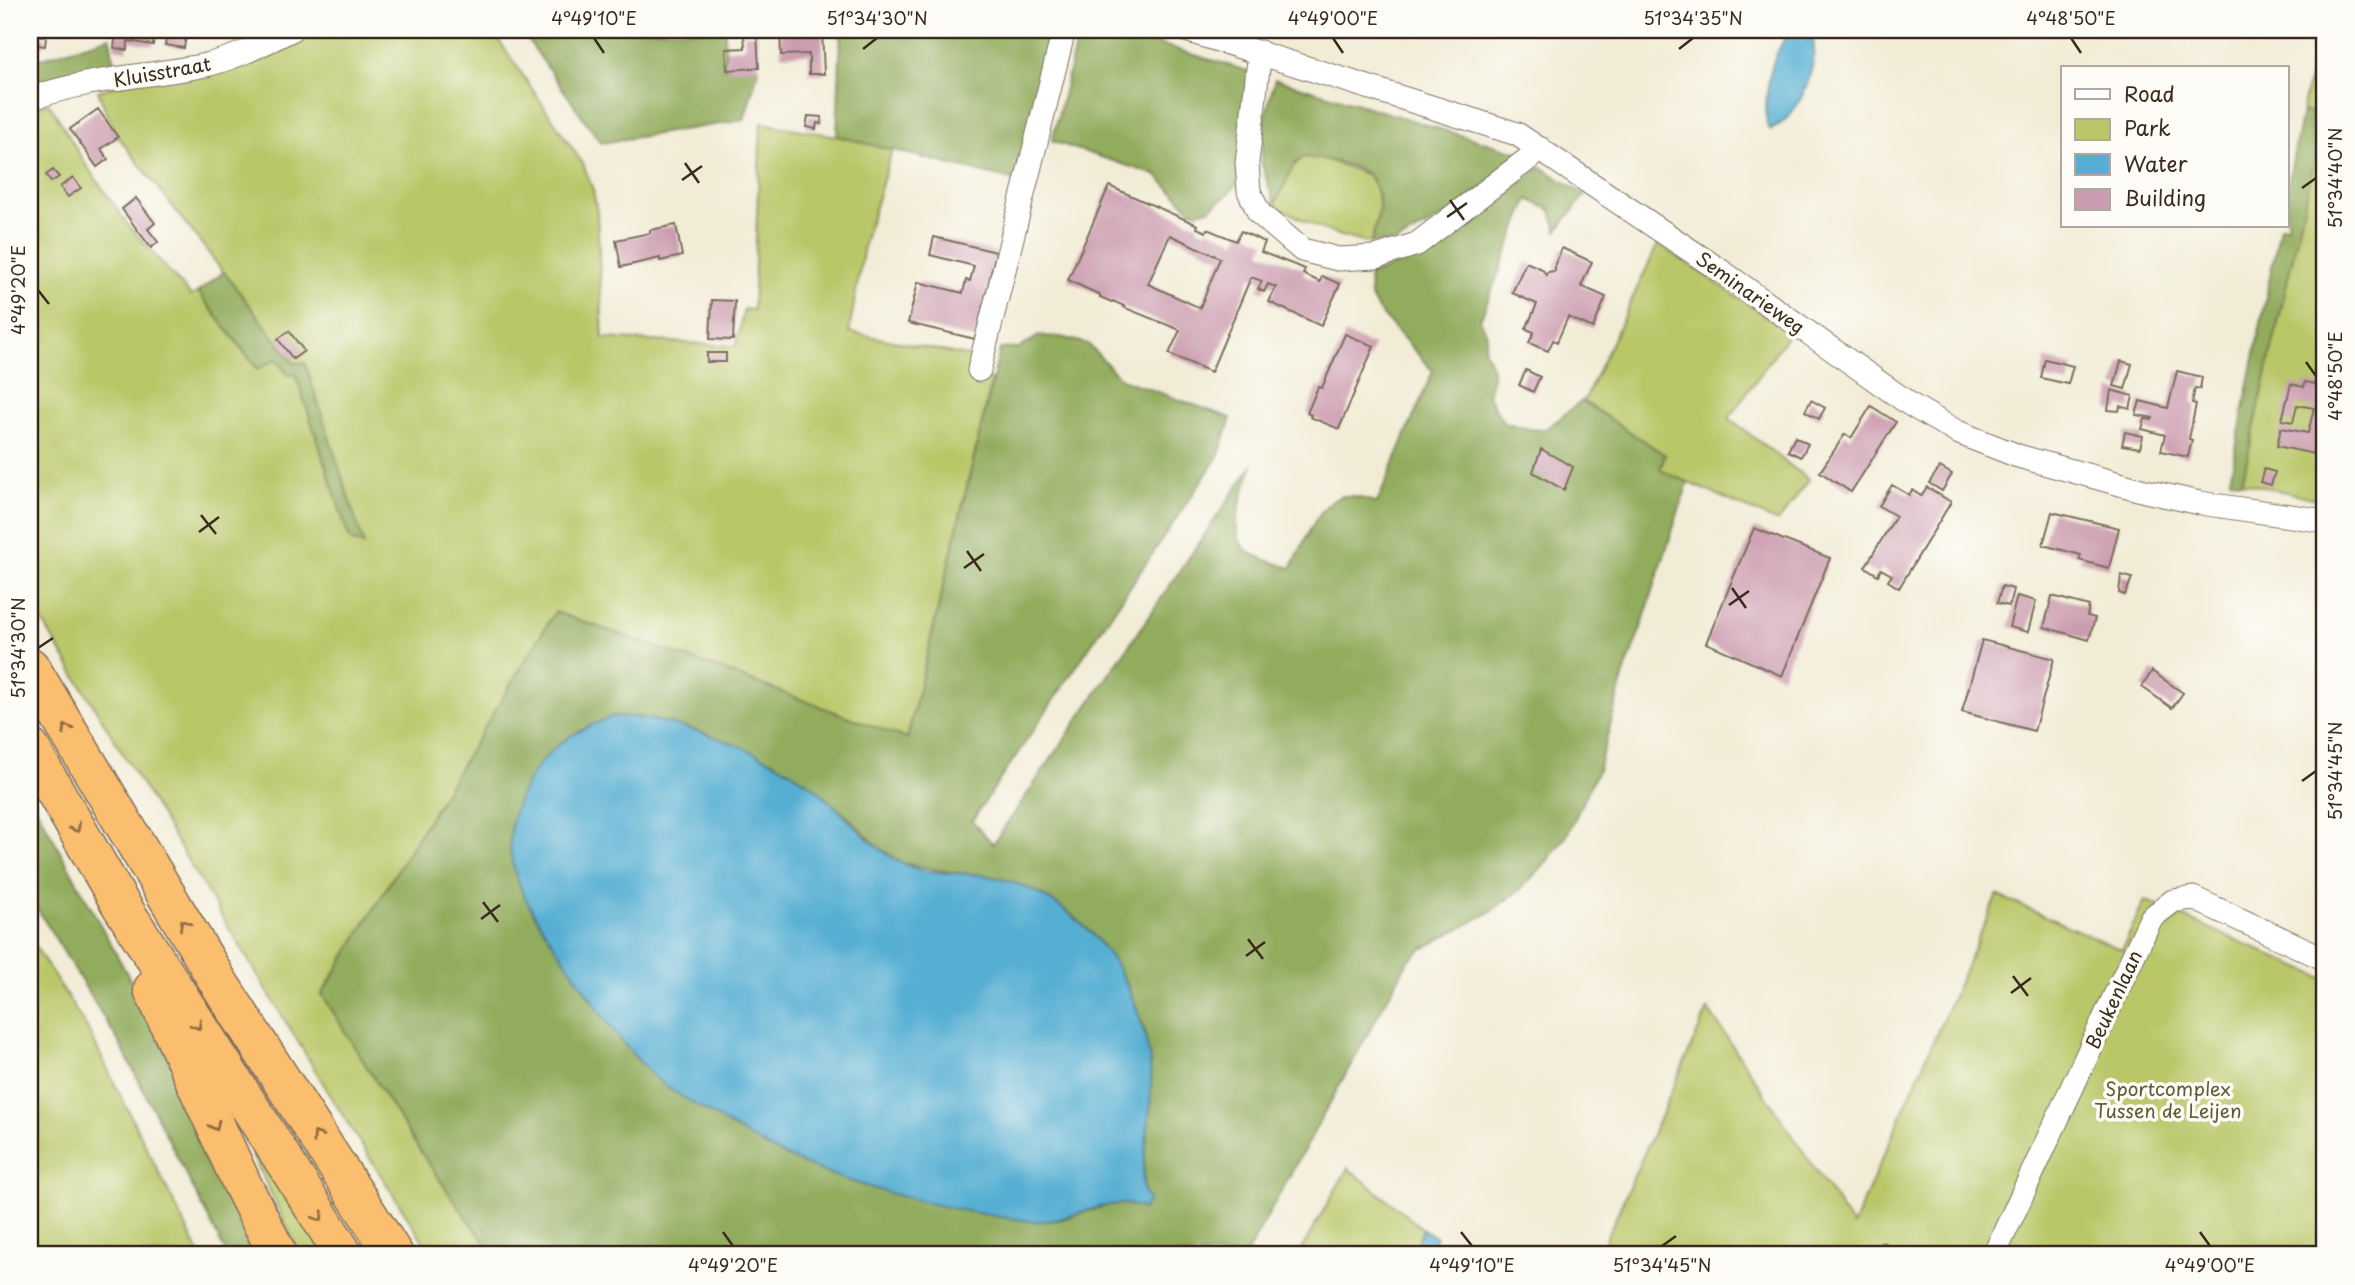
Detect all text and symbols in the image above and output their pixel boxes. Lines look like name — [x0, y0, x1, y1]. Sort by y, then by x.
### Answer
text: 4°49'10"E — [551, 4, 637, 31]
text: 51°34'30"N — [826, 4, 928, 31]
text: 4°49'00"E — [1288, 4, 1378, 31]
text: 51°34'35"N — [1643, 4, 1743, 31]
text: 4°48'50"E — [2026, 4, 2116, 31]
street label: Kluisstraat — [111, 49, 213, 93]
legend — [2061, 66, 2288, 228]
text: Road — [2124, 77, 2175, 109]
text: Park — [2124, 111, 2171, 143]
text: 51°34'40"N — [2321, 127, 2348, 229]
text: Water — [2124, 147, 2188, 179]
text: Building — [2124, 181, 2206, 213]
street label: Seminarieweg — [1691, 244, 1811, 340]
text: 4°49'20"E — [4, 245, 31, 335]
text: 4°48'50"E — [2321, 331, 2348, 421]
text: 51°34'30"N — [4, 597, 31, 699]
text: 51°34'45"N — [2321, 721, 2348, 821]
one-way arrow — [62, 724, 75, 737]
one-way arrow — [68, 821, 81, 833]
one-way arrow — [179, 919, 192, 932]
street label: Beukenlaan — [2078, 945, 2148, 1053]
one-way arrow — [189, 1017, 202, 1030]
park label: Sportcomplex Tussen de Leijen — [2094, 1074, 2242, 1124]
one-way arrow — [207, 1118, 221, 1131]
one-way arrow — [313, 1131, 325, 1144]
one-way arrow — [311, 1209, 324, 1222]
text: 4°49'20"E — [688, 1251, 778, 1278]
text: 4°49'10"E — [1429, 1251, 1515, 1278]
text: 51°34'45"N — [1612, 1251, 1712, 1278]
text: 4°49'00"E — [2165, 1251, 2255, 1278]

